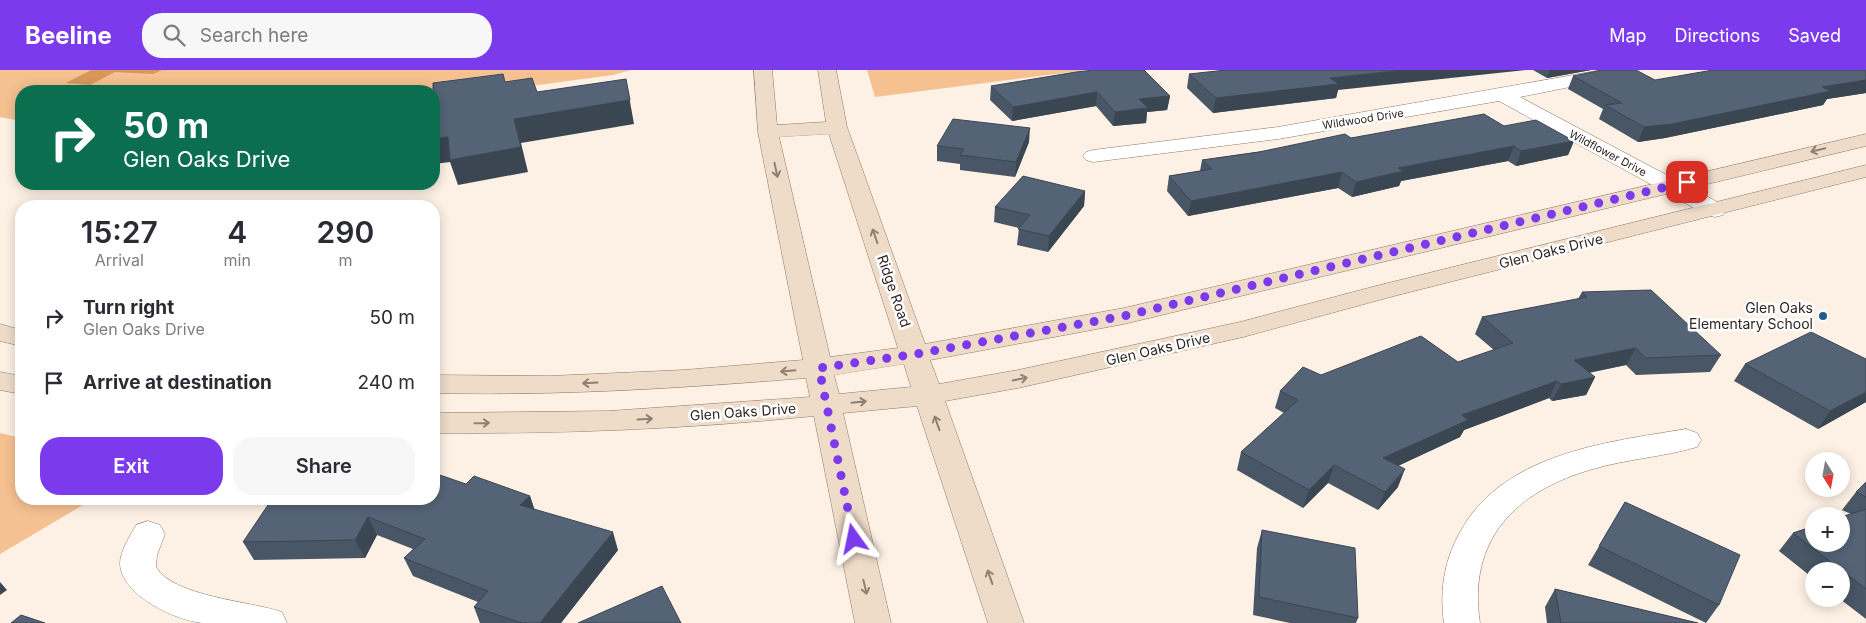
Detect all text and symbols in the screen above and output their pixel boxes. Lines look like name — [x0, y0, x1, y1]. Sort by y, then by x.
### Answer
search box — [142, 13, 492, 58]
text: Beeline — [25, 21, 112, 50]
icon: search — [160, 21, 188, 49]
text: Search here — [200, 24, 308, 47]
text: Map — [1609, 25, 1647, 46]
text: Directions — [1675, 25, 1760, 46]
text: Saved — [1788, 25, 1841, 46]
text: 50 m — [123, 104, 209, 146]
icon: right — [40, 105, 105, 170]
street label: Wildwood Drive — [1321, 106, 1405, 132]
street label: Wildflower Drive — [1567, 127, 1649, 179]
text: Glen Oaks Drive — [123, 146, 290, 172]
one-way arrow — [1811, 146, 1827, 156]
pin — [1666, 161, 1708, 203]
one-way arrow — [772, 162, 782, 178]
icon: arrive — [1673, 168, 1701, 196]
text: 15:27 — [81, 214, 158, 250]
text: 4 — [227, 214, 247, 250]
text: 290 — [317, 214, 374, 250]
one-way arrow — [870, 229, 879, 244]
street label: Glen Oaks Drive — [1497, 229, 1605, 272]
text: Arrival — [95, 250, 144, 270]
text: min — [224, 250, 251, 270]
text: m — [338, 250, 352, 270]
street label: Ridge Road — [874, 252, 915, 329]
text: Turn right — [83, 296, 174, 319]
place label: Glen Oaks Elementary School — [1689, 299, 1813, 332]
icon: right — [40, 304, 68, 332]
text: 50 m — [369, 306, 415, 329]
marker: Glen Oaks Elementary School — [1817, 310, 1829, 322]
text: Glen Oaks Drive — [83, 319, 205, 339]
street label: Glen Oaks Drive — [1104, 328, 1212, 369]
one-way arrow — [780, 366, 796, 375]
icon: arrive — [40, 369, 68, 397]
text: Arrive at destination — [83, 371, 272, 394]
text: 240 m — [357, 371, 415, 394]
one-way arrow — [1012, 374, 1028, 383]
one-way arrow — [583, 379, 599, 388]
one-way arrow — [851, 397, 867, 407]
street label: Glen Oaks Drive — [689, 399, 797, 424]
one-way arrow — [637, 414, 653, 423]
one-way arrow — [932, 416, 941, 432]
one-way arrow — [474, 418, 490, 428]
button: Exit — [40, 437, 223, 495]
button: Share — [233, 437, 415, 495]
north arrow — [1805, 452, 1850, 498]
map controls — [1805, 452, 1850, 607]
button: + — [1805, 507, 1850, 552]
position arrow — [827, 512, 879, 564]
button: − — [1805, 562, 1850, 607]
one-way arrow — [985, 570, 994, 585]
one-way arrow — [861, 578, 870, 594]

